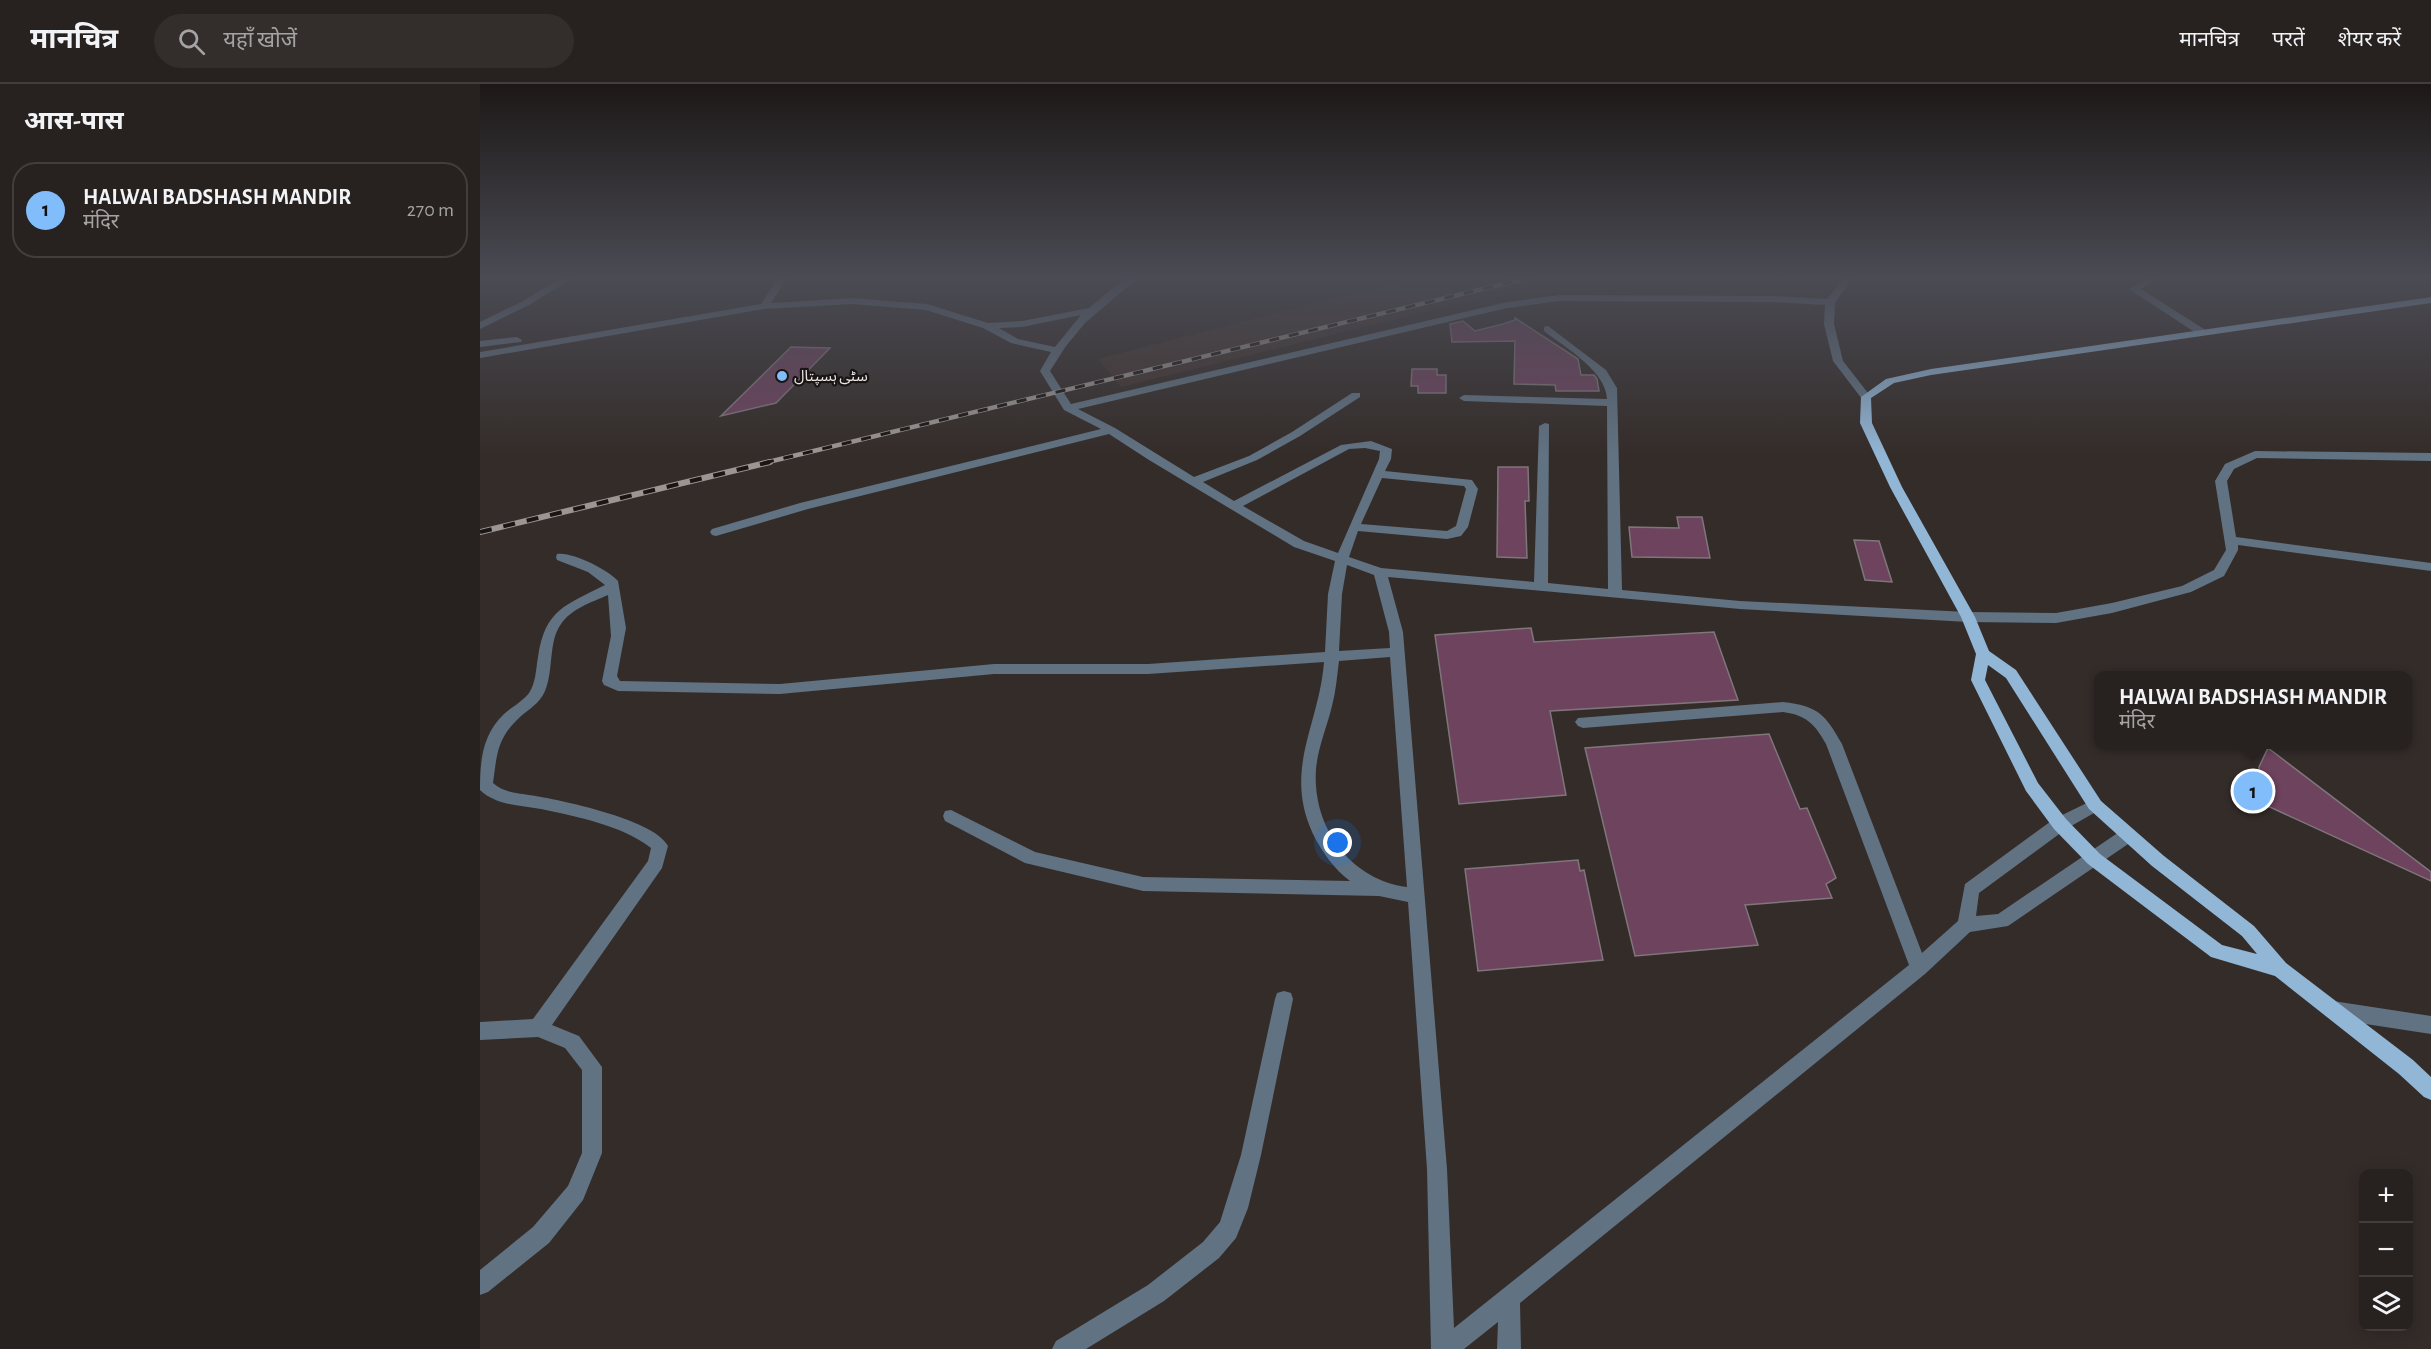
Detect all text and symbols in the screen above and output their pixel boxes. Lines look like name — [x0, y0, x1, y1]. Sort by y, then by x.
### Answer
search box — [154, 14, 574, 68]
icon: search — [175, 25, 208, 58]
text: मानचित्र — [30, 26, 118, 54]
text: यहाँ खोजें — [223, 29, 297, 51]
text: मानचित्र — [2179, 29, 2239, 50]
text: परतें — [2272, 29, 2305, 50]
text: शेयर करें — [2338, 29, 2401, 50]
text: आस-पास — [24, 108, 124, 134]
text: HALWAI BADSHASH MANDIR — [83, 186, 351, 208]
text: 1 — [42, 200, 49, 220]
text: 270 m — [407, 200, 454, 220]
text: मंदिर — [83, 212, 119, 232]
marker: سٹی ہسپتال — [775, 369, 789, 383]
place label: سٹی ہسپتال — [794, 369, 868, 386]
popup — [2094, 671, 2412, 749]
text: HALWAI BADSHASH MANDIR — [2119, 686, 2387, 708]
text: मंदिर — [2119, 712, 2155, 732]
pin: 1 — [2234, 768, 2272, 814]
your location — [1323, 828, 1352, 857]
map controls — [2359, 1169, 2413, 1331]
button: + — [2359, 1169, 2413, 1223]
button: − — [2359, 1223, 2413, 1277]
button: layers — [2359, 1277, 2413, 1331]

